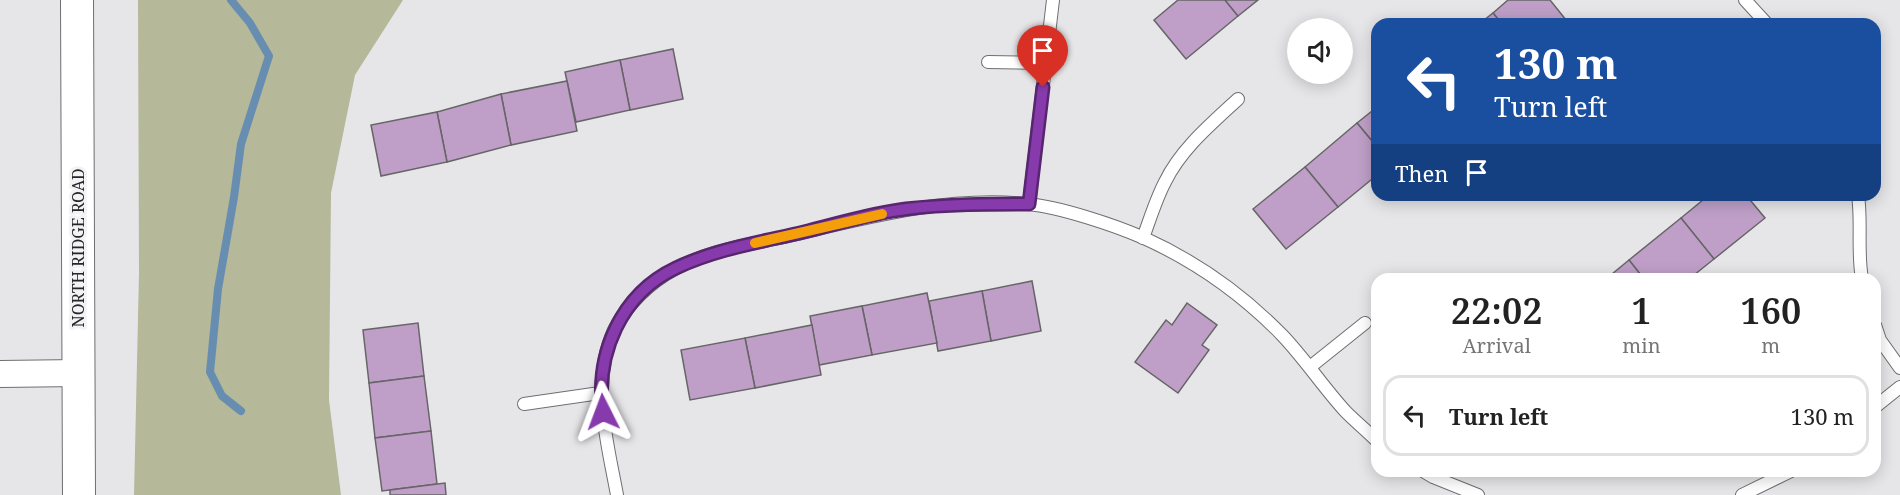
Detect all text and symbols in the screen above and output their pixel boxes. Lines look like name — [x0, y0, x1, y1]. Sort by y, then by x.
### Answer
map controls — [1287, 18, 1353, 84]
button: sound — [1287, 18, 1353, 84]
pin — [1017, 25, 1068, 87]
icon: arrive — [1026, 34, 1059, 67]
text: 130 m — [1494, 34, 1618, 91]
icon: left — [1395, 42, 1473, 120]
text: Turn left — [1494, 88, 1607, 125]
icon: arrive — [1460, 156, 1493, 189]
text: Then — [1395, 158, 1448, 188]
street label: NORTH RIDGE ROAD — [67, 168, 89, 328]
text: 22:02 — [1451, 286, 1543, 335]
text: 1 — [1631, 286, 1652, 335]
text: 160 — [1740, 286, 1801, 335]
text: Arrival — [1462, 332, 1531, 359]
text: min — [1622, 332, 1661, 359]
text: m — [1761, 332, 1780, 359]
position arrow — [571, 380, 635, 444]
icon: left — [1398, 399, 1431, 432]
text: Turn left — [1449, 401, 1548, 431]
text: 130 m — [1791, 401, 1854, 431]

